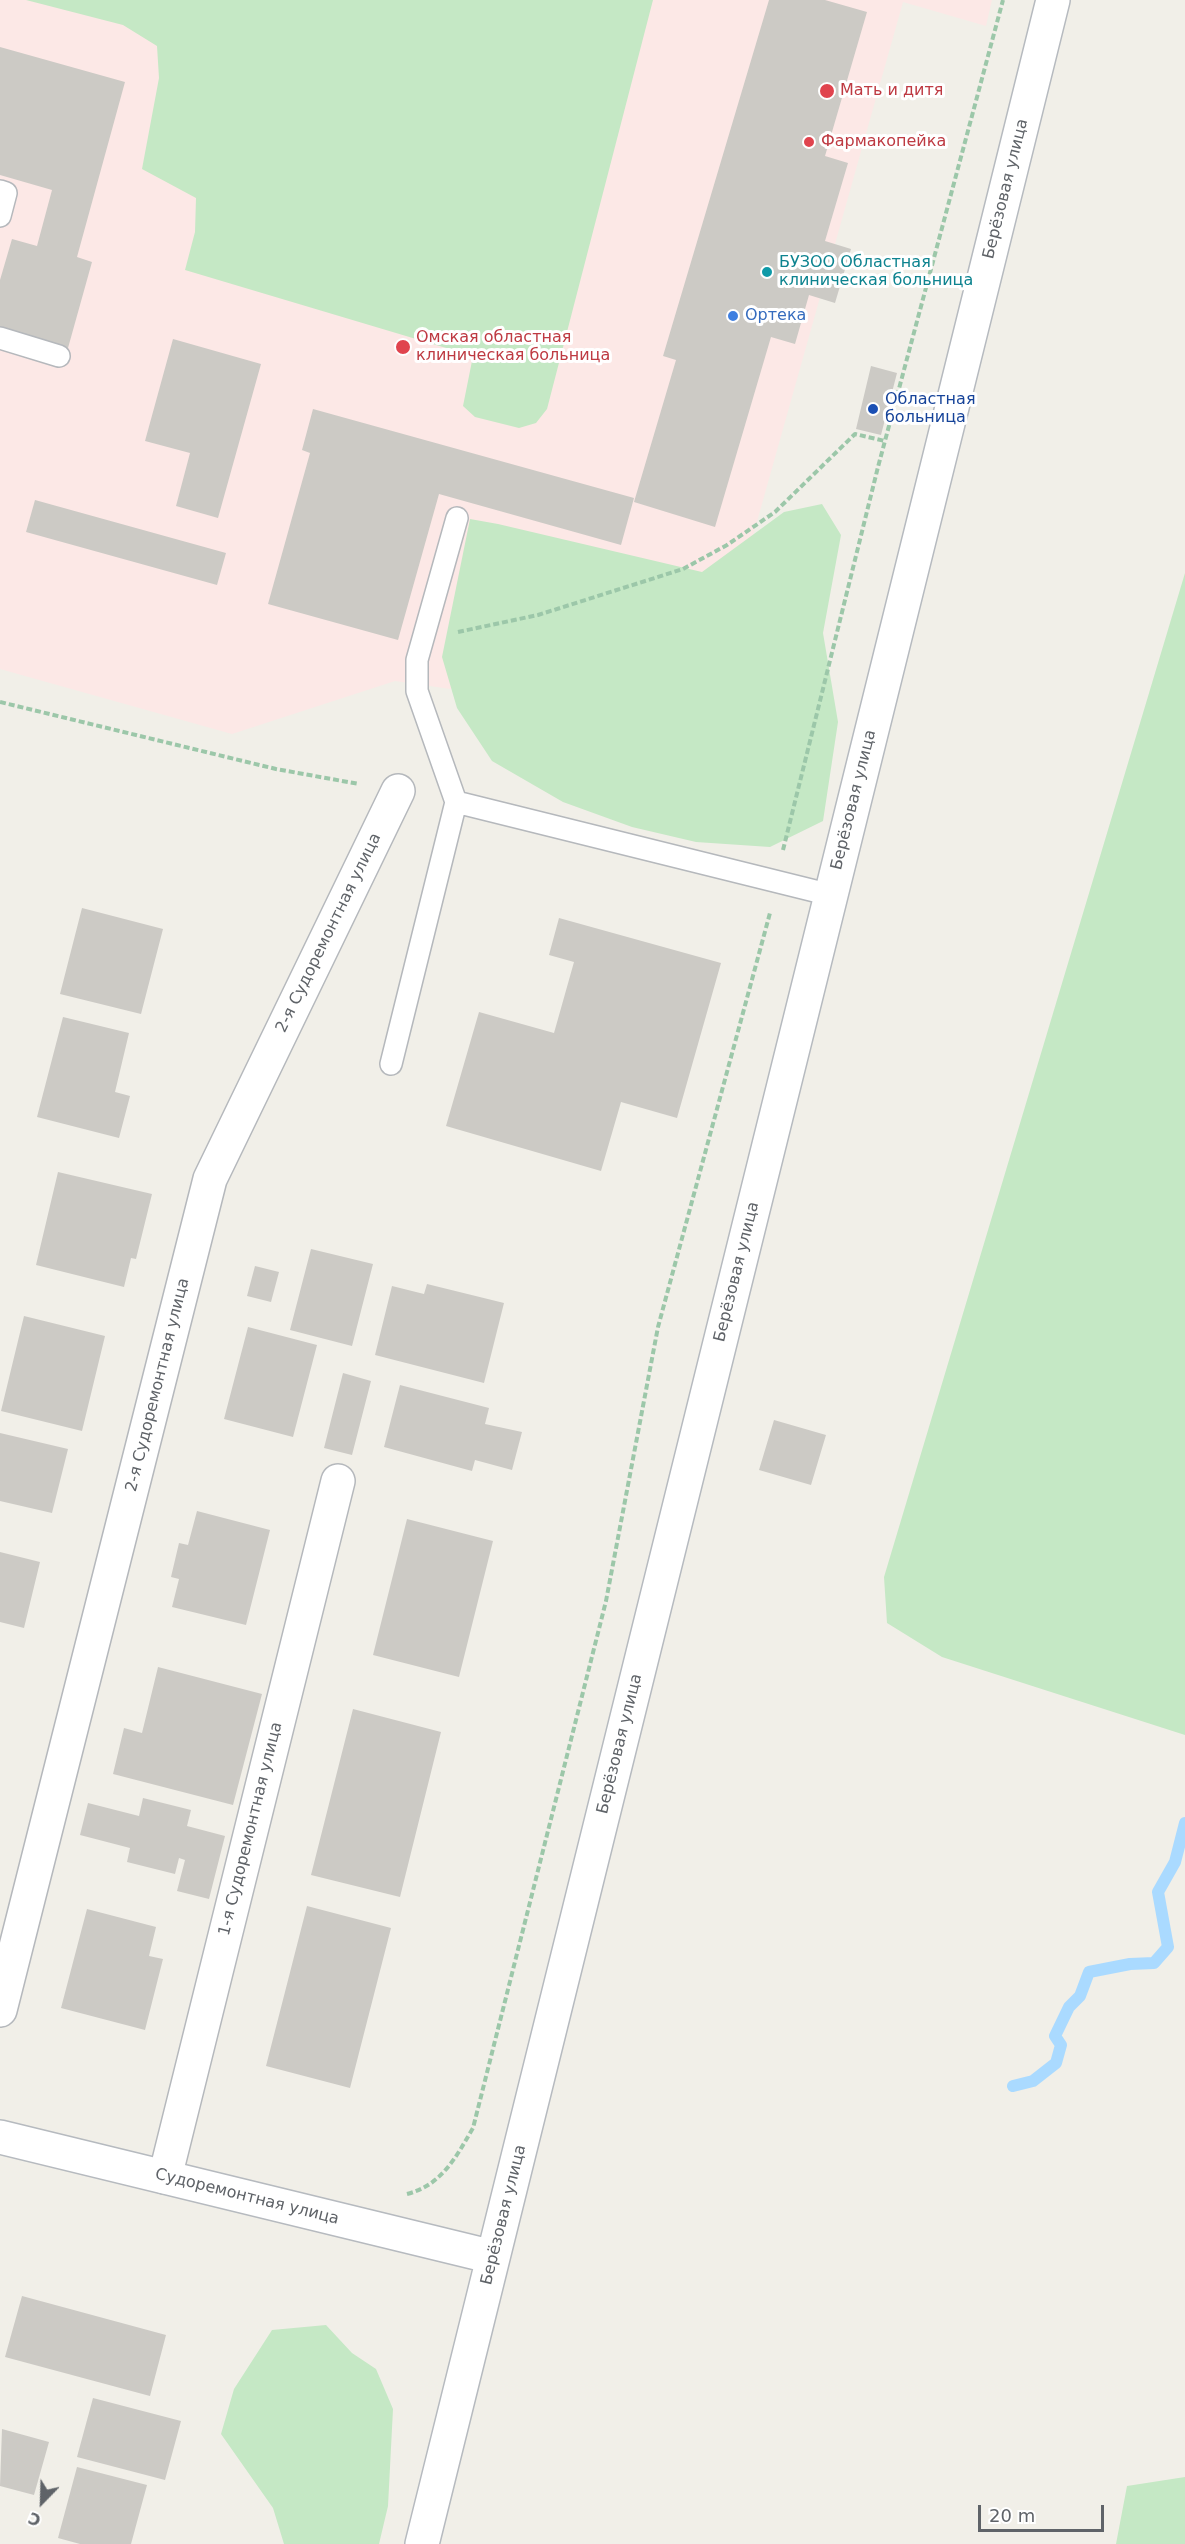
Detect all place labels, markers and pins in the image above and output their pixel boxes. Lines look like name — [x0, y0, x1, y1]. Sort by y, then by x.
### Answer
place label: Мать и дитя — [840, 81, 943, 101]
marker: Мать и дитя — [818, 82, 836, 100]
place label: Фармакопейка — [821, 132, 946, 152]
marker: Фармакопейка — [802, 135, 816, 149]
place label: БУЗОО Областная клиническая больница — [779, 253, 973, 291]
marker: БУЗОО Областная клиническая больница — [760, 265, 774, 279]
place label: Ортека — [745, 306, 806, 326]
marker: Ортека — [726, 309, 740, 323]
place label: Омская областная клиническая больница — [416, 328, 610, 366]
marker: Омская областная клиническая больница — [394, 338, 412, 356]
place label: Областная больница — [885, 390, 976, 428]
marker: Областная больница — [866, 402, 880, 416]

